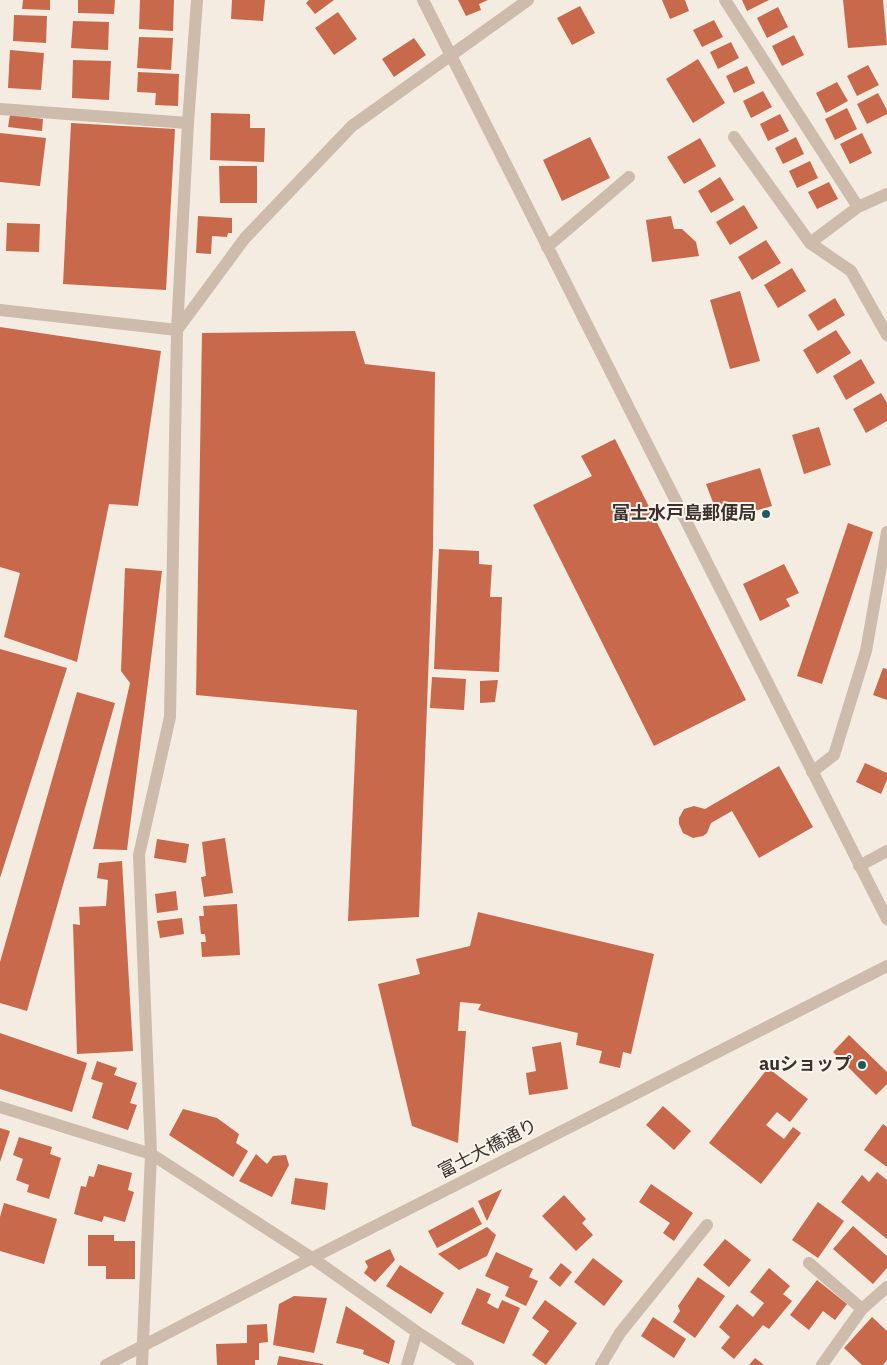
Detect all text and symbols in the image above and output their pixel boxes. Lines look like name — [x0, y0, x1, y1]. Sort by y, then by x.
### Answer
place label: 富士水戸島郵便局 — [612, 503, 756, 525]
marker: 富士水戸島郵便局 — [760, 508, 772, 520]
place label: auショップ — [759, 1054, 852, 1076]
marker: auショップ — [856, 1059, 868, 1071]
street label: 富士大橋通り — [435, 1115, 541, 1183]

